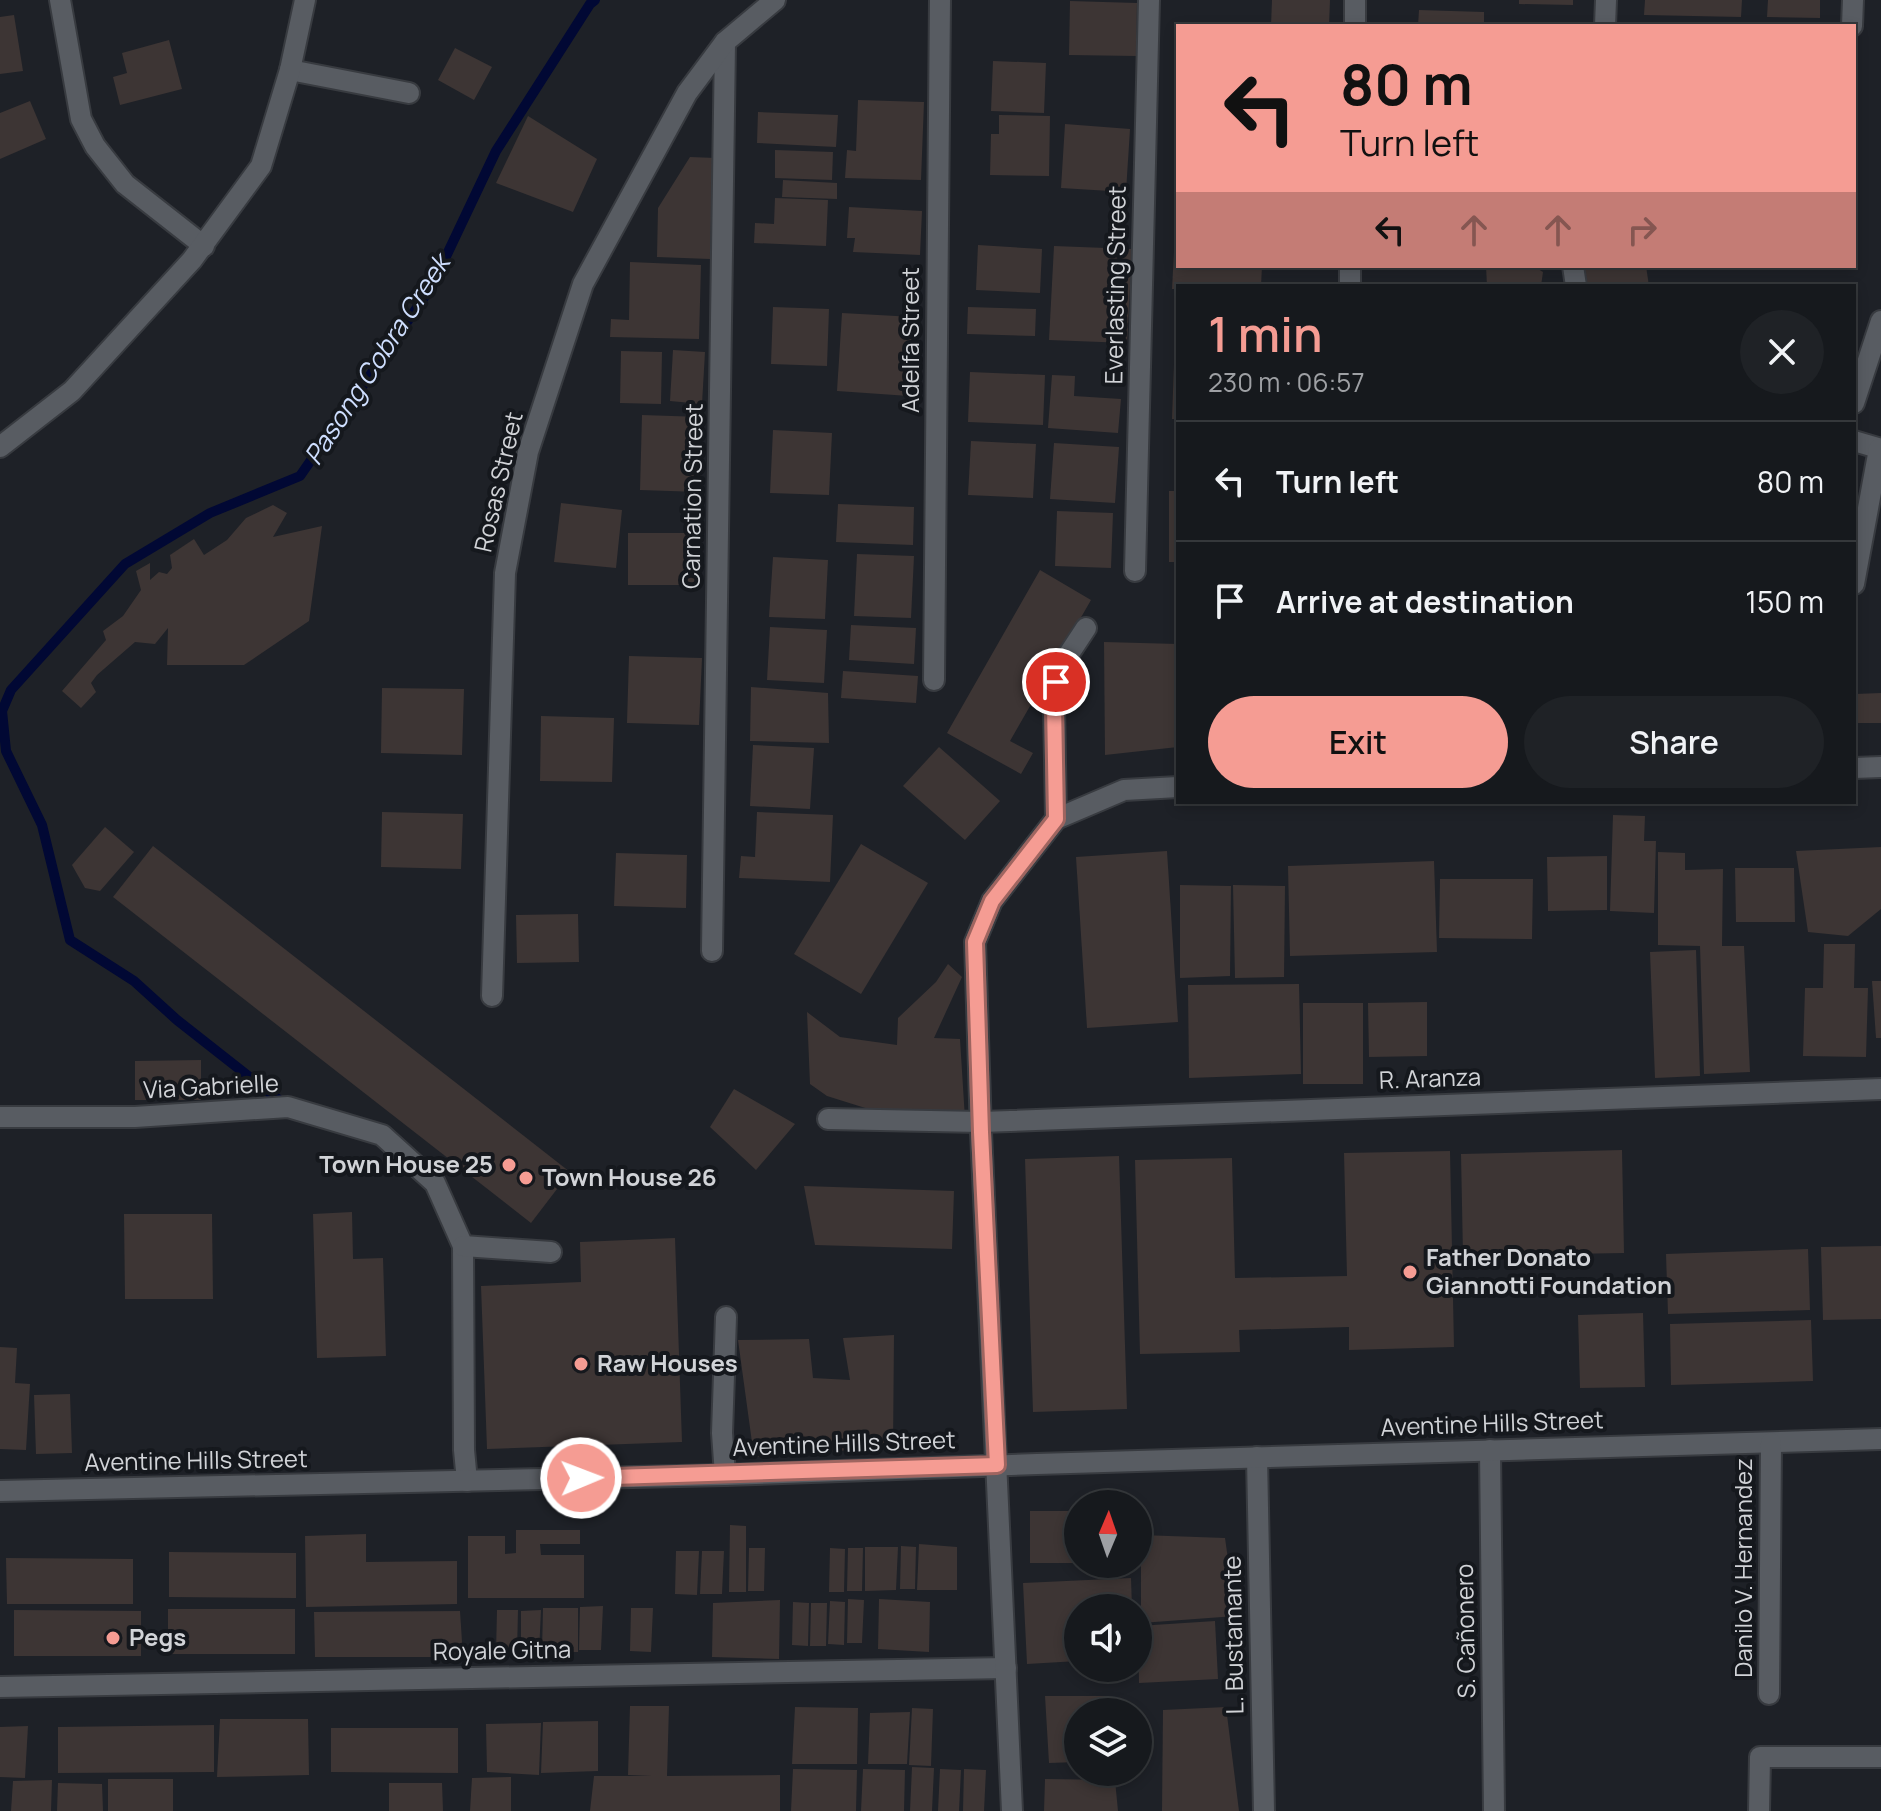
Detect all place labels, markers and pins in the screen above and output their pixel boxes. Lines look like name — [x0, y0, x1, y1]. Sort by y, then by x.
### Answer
pin — [1022, 648, 1090, 716]
place label: Town House 25 — [319, 1147, 493, 1180]
marker: Town House 25 — [500, 1156, 518, 1174]
place label: Town House 26 — [542, 1160, 717, 1193]
marker: Town House 26 — [517, 1169, 535, 1187]
place label: Father Donato Giannotti Foundation — [1426, 1240, 1672, 1301]
marker: Father Donato Giannotti Foundation — [1401, 1263, 1419, 1281]
place label: Raw Houses — [597, 1346, 738, 1379]
marker: Raw Houses — [572, 1355, 590, 1373]
place label: Pegs — [129, 1620, 186, 1653]
marker: Pegs — [104, 1629, 122, 1647]

